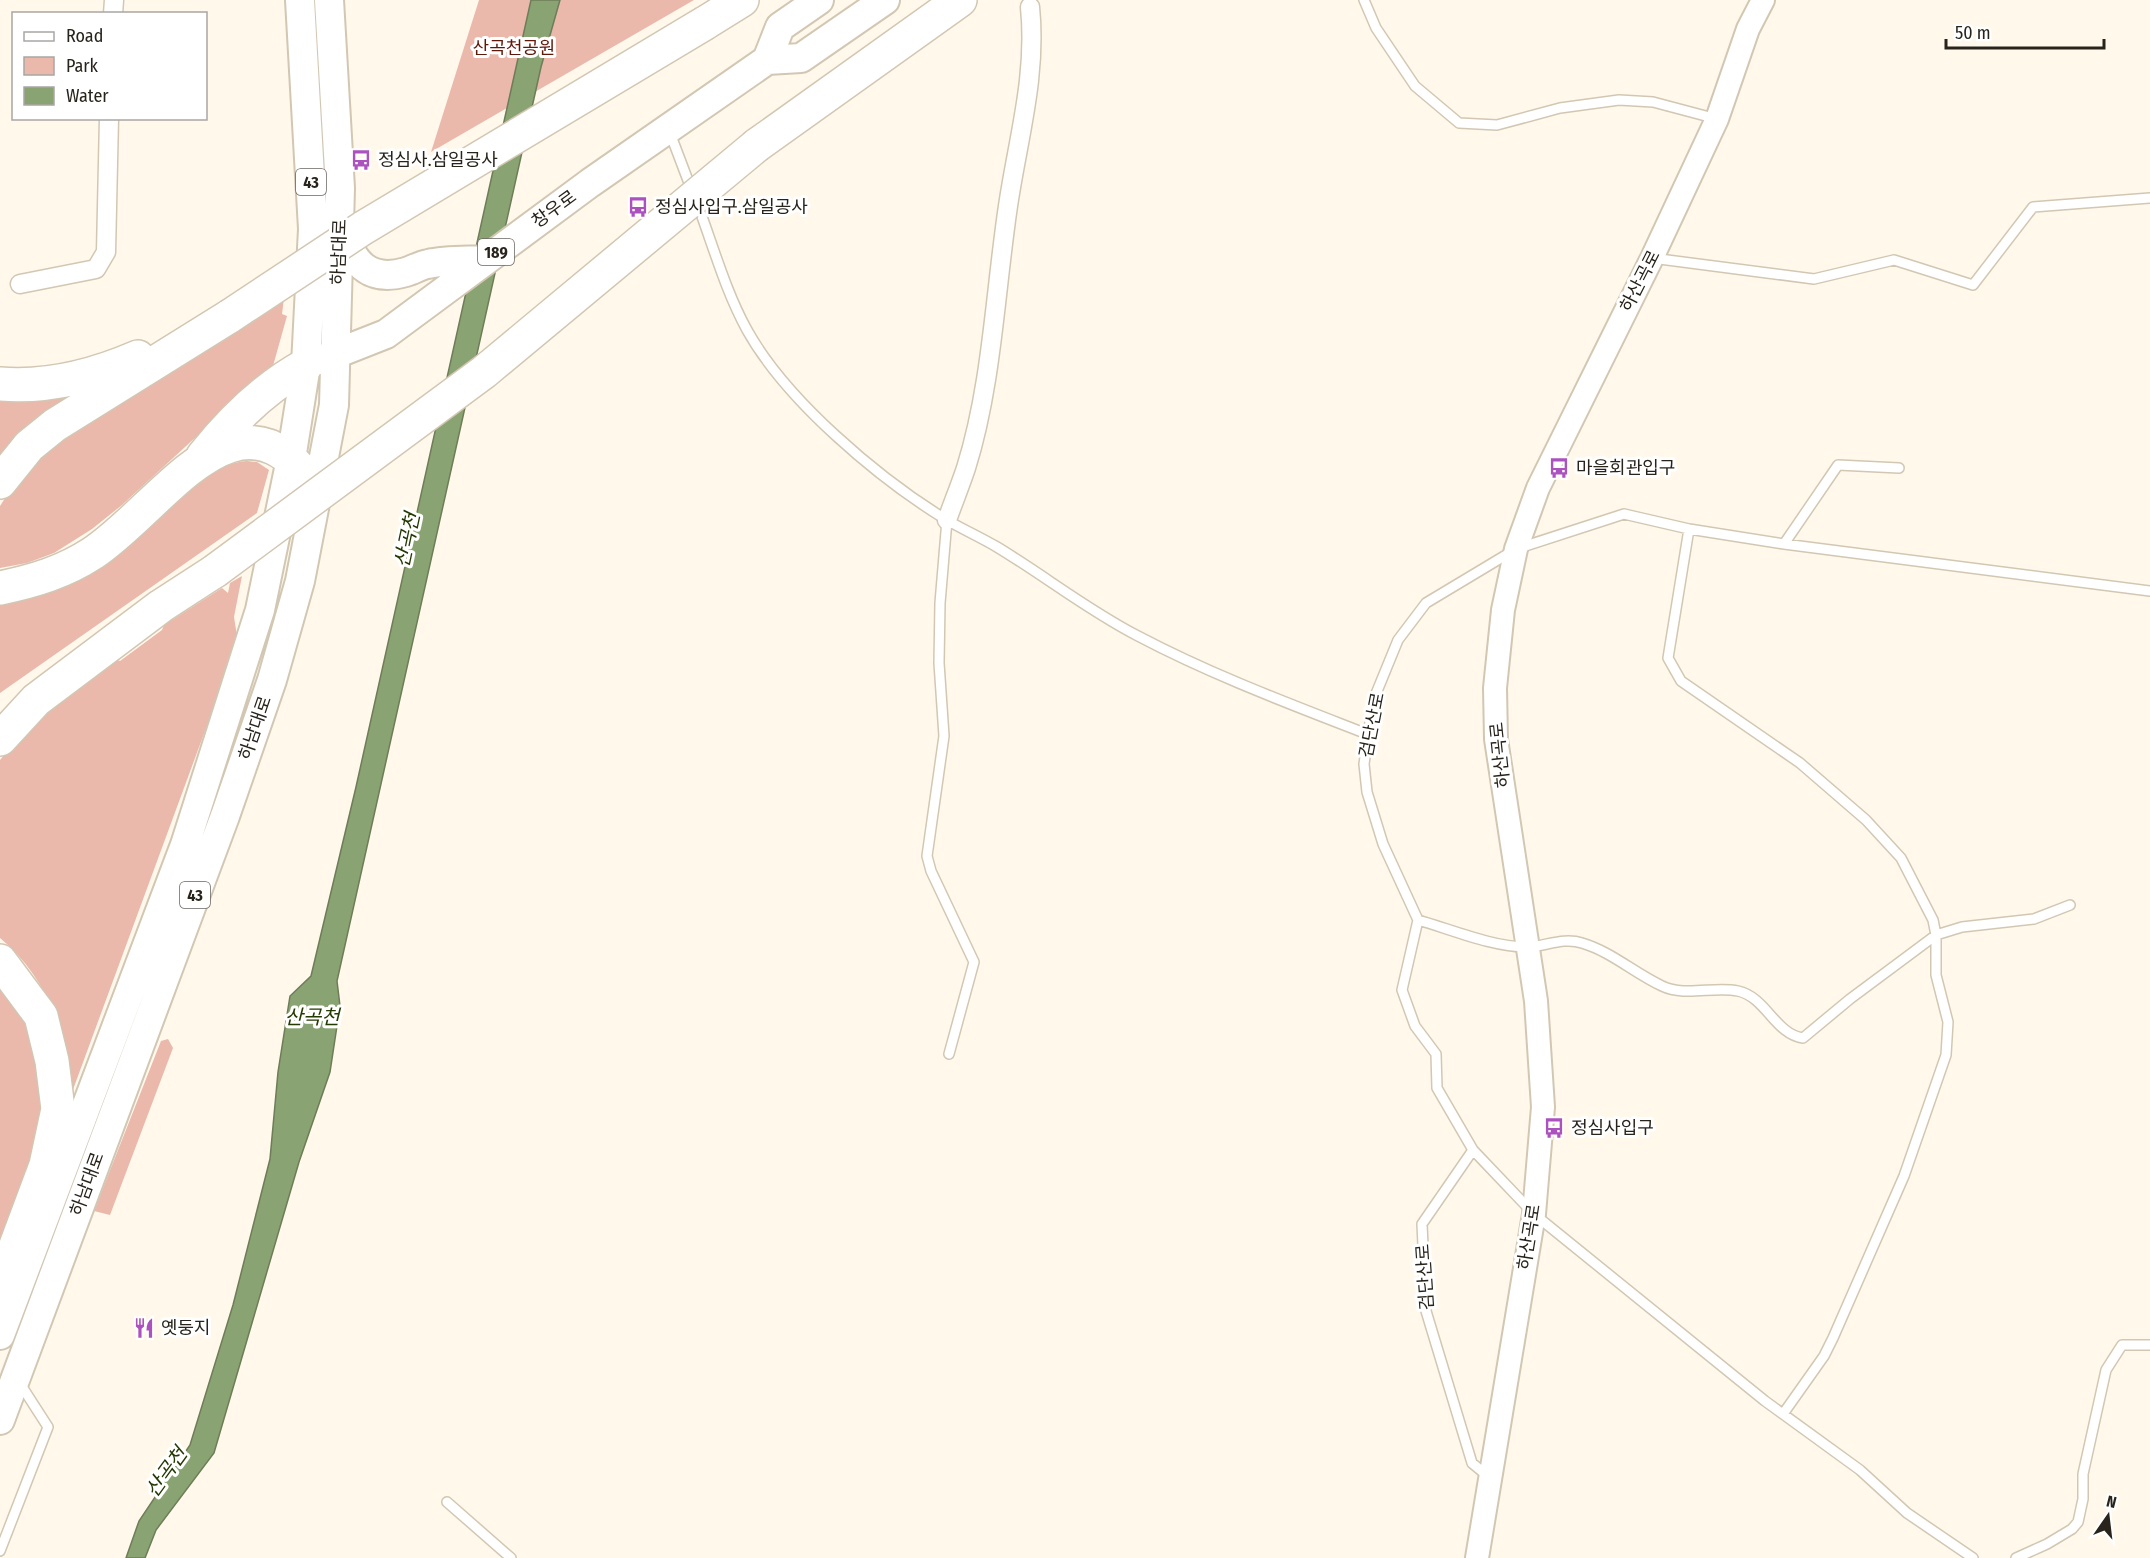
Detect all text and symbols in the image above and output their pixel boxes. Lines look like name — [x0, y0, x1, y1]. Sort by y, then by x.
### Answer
legend — [12, 12, 207, 120]
scale bar — [1946, 12, 2104, 50]
text: 50 m — [1955, 22, 1991, 44]
text: Road — [66, 25, 103, 47]
park label: 산곡천공원 — [473, 37, 555, 59]
text: Park — [66, 55, 99, 77]
text: Water — [66, 85, 109, 107]
bus stop icon: 정심사.삼일공사 — [349, 148, 373, 172]
place label: 정심사.삼일공사 — [378, 149, 498, 171]
road number: 43 — [296, 169, 326, 195]
street label: 창우로 — [527, 185, 581, 233]
bus stop icon: 정심사입구.삼일공사 — [626, 195, 650, 219]
place label: 정심사입구.삼일공사 — [655, 196, 808, 218]
street label: 하남대로 — [327, 219, 351, 285]
road number: 189 — [478, 239, 514, 265]
street label: 하산곡로 — [1615, 246, 1665, 316]
bus stop icon: 마을회관입구 — [1547, 456, 1571, 480]
place label: 마을회관입구 — [1576, 457, 1675, 479]
water label: 산곡천 — [390, 508, 425, 569]
street label: 검단산로 — [1355, 690, 1389, 760]
street label: 하남대로 — [234, 693, 276, 763]
street label: 하산곡로 — [1486, 721, 1514, 789]
road number: 43 — [180, 882, 210, 908]
water label: 산곡천 — [284, 1005, 342, 1029]
bus stop icon: 정심사입구 — [1542, 1116, 1566, 1140]
place label: 정심사입구 — [1571, 1117, 1654, 1139]
street label: 하남대로 — [65, 1149, 109, 1219]
street label: 하산곡로 — [1513, 1203, 1545, 1271]
street label: 검단산로 — [1412, 1243, 1438, 1311]
restaurant icon: 옛둥지 — [132, 1316, 156, 1340]
place label: 옛둥지 — [161, 1317, 211, 1339]
water label: 산곡천 — [140, 1441, 193, 1501]
north arrow — [2078, 1486, 2138, 1546]
text: N — [2105, 1492, 2118, 1512]

